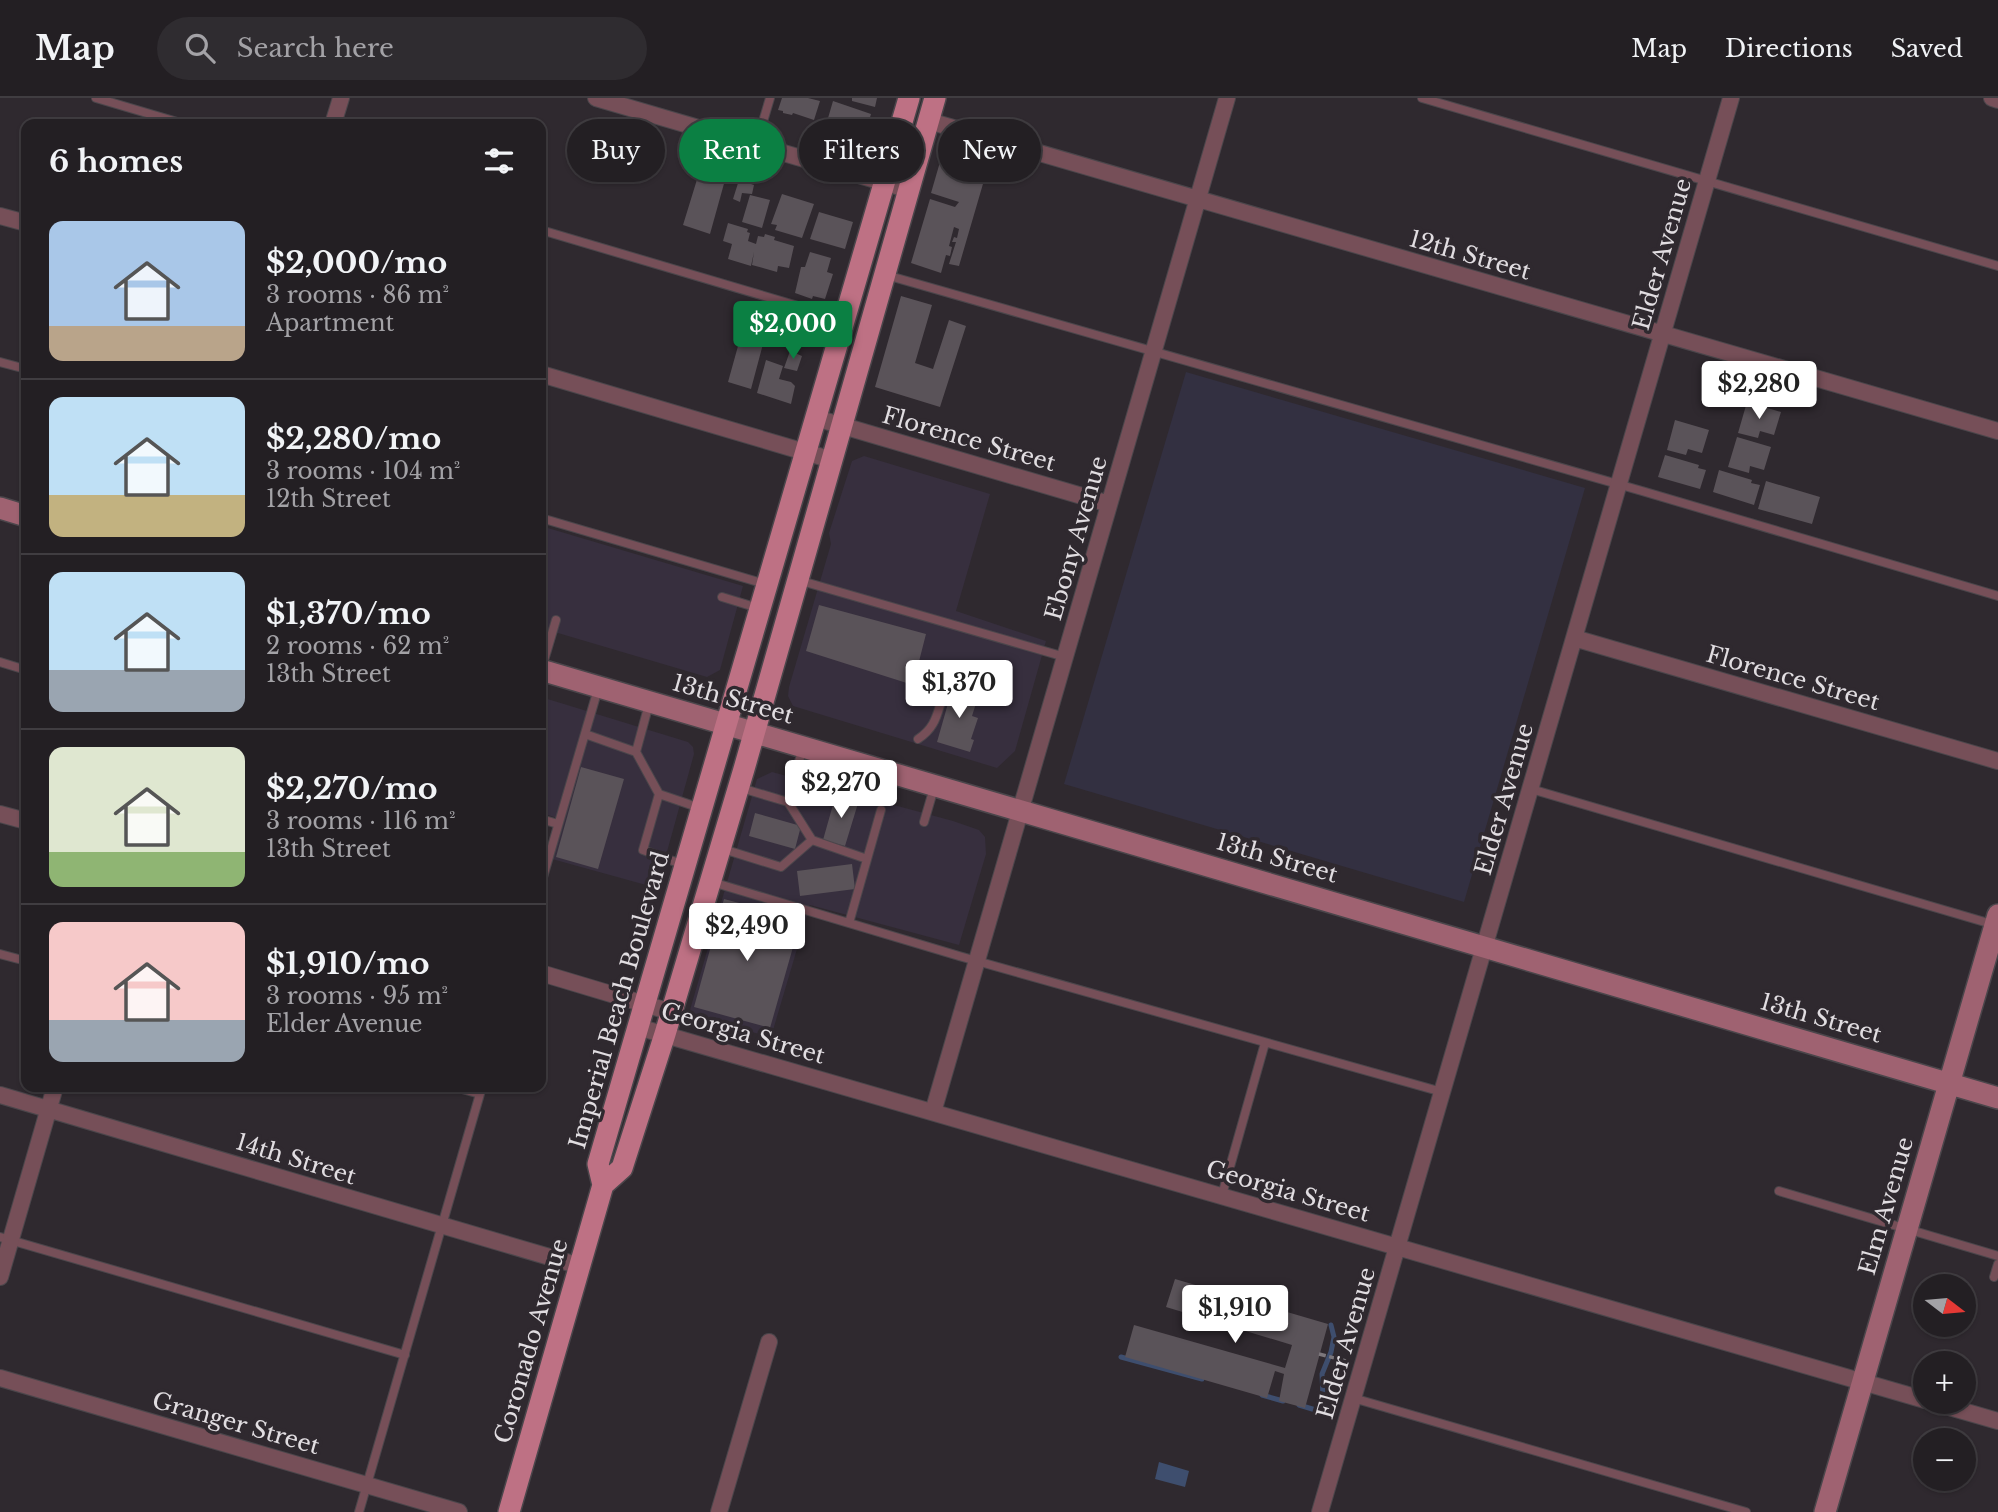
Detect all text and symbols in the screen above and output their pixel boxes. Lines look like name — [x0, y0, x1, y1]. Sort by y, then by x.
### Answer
search box — [157, 17, 647, 80]
text: Map — [35, 28, 115, 69]
icon: search — [181, 29, 219, 67]
text: Search here — [237, 32, 394, 64]
text: Map — [1631, 34, 1687, 63]
text: Directions — [1725, 34, 1853, 63]
text: Saved — [1891, 34, 1963, 63]
chip: Buy — [567, 119, 665, 182]
chip: Rent — [679, 119, 785, 182]
chip: Filters — [799, 119, 924, 182]
chip: New — [938, 119, 1041, 182]
icon: filters — [480, 142, 518, 180]
text: 6 homes — [49, 143, 183, 180]
street label: Elder Avenue — [1627, 175, 1697, 333]
street label: 12th Street — [1406, 224, 1534, 286]
text: $2,000/mo — [266, 244, 447, 281]
icon: home — [105, 249, 189, 333]
text: 3 rooms · 86 m² — [266, 281, 449, 309]
pin: $2,000 — [736, 302, 850, 361]
text: Apartment — [266, 309, 394, 337]
text: $2,000 — [749, 310, 837, 338]
pin: $2,280 — [1702, 362, 1816, 421]
text: $2,280 — [1718, 370, 1800, 398]
street label: Florence Street — [879, 401, 1059, 477]
text: $2,280/mo — [266, 420, 441, 457]
icon: home — [105, 425, 189, 509]
street label: Ebony Avenue — [1039, 453, 1113, 623]
text: 3 rooms · 104 m² — [266, 457, 460, 485]
text: 12th Street — [266, 485, 391, 513]
text: $1,370/mo — [266, 595, 431, 632]
icon: home — [105, 600, 189, 684]
text: 2 rooms · 62 m² — [266, 632, 449, 660]
street label: Florence Street — [1703, 640, 1883, 716]
text: 13th Street — [266, 660, 391, 688]
pin: $1,370 — [902, 660, 1016, 720]
street label: 13th Street — [669, 668, 797, 730]
text: $1,370 — [922, 669, 996, 697]
street label: Elder Avenue — [1469, 720, 1539, 878]
pin: $2,270 — [784, 760, 898, 820]
text: $2,270 — [801, 769, 881, 797]
text: $2,270/mo — [266, 770, 438, 807]
icon: home — [105, 775, 189, 859]
text: 3 rooms · 116 m² — [266, 807, 456, 835]
street label: 13th Street — [1213, 827, 1341, 889]
text: 13th Street — [266, 835, 391, 863]
street label: Imperial Beach Boulevard — [563, 848, 675, 1152]
pin: $2,490 — [690, 904, 804, 963]
text: $2,490 — [705, 912, 789, 940]
text: $1,910/mo — [266, 945, 430, 982]
icon: home — [105, 950, 189, 1034]
text: 3 rooms · 95 m² — [266, 982, 448, 1010]
street label: 13th Street — [1757, 987, 1885, 1049]
street label: Georgia Street — [658, 996, 828, 1070]
text: Elder Avenue — [266, 1010, 423, 1038]
street label: 14th Street — [233, 1127, 360, 1191]
street label: Elm Avenue — [1853, 1134, 1919, 1278]
street label: Georgia Street — [1203, 1154, 1373, 1228]
street label: Coronado Avenue — [488, 1235, 574, 1447]
street label: Elder Avenue — [1311, 1264, 1381, 1422]
north arrow — [1913, 1274, 1976, 1337]
map controls — [1913, 1274, 1976, 1491]
pin: $1,910 — [1178, 1286, 1292, 1345]
text: $1,910 — [1198, 1294, 1272, 1322]
button: + — [1913, 1351, 1976, 1414]
street label: Granger Street — [149, 1386, 323, 1460]
button: − — [1913, 1428, 1976, 1491]

